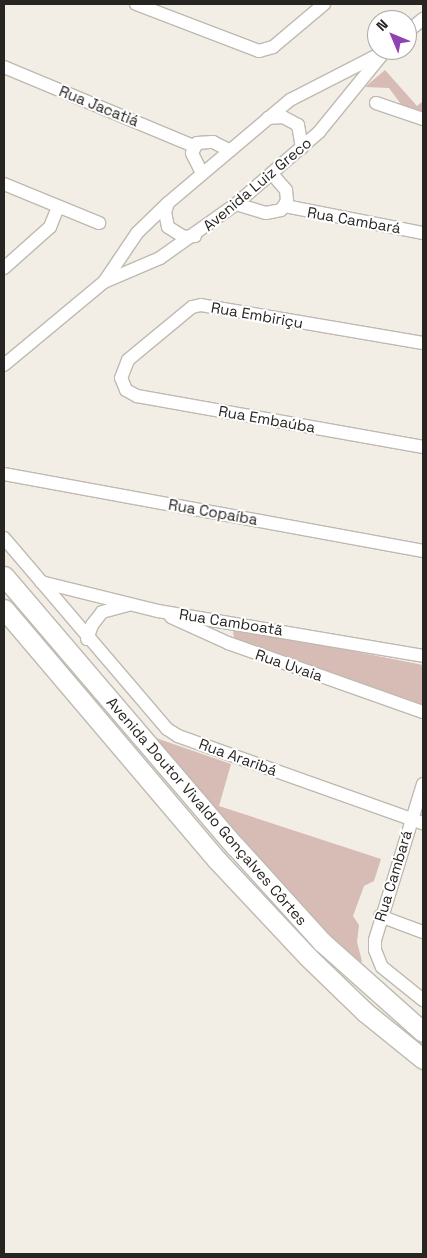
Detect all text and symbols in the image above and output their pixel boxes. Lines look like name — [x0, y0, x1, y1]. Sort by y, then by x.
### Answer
north arrow — [367, 10, 417, 60]
text: N — [372, 15, 392, 35]
street label: Rua Jacatiá — [57, 82, 141, 130]
street label: Avenida Luiz Greco — [199, 133, 315, 235]
street label: Rua Cambará — [306, 203, 402, 237]
street label: Rua Embiriçu — [210, 298, 304, 332]
street label: Rua Embaúba — [217, 402, 317, 436]
street label: Rua Copaíba — [167, 495, 259, 529]
street label: Rua Camboatã — [178, 605, 284, 639]
street label: Rua Uvaia — [253, 645, 325, 685]
street label: Avenida Doutor Vivaldo Gonçalves Côrtes — [103, 693, 311, 929]
street label: Rua Araribá — [196, 734, 280, 780]
street label: Rua Cambará — [371, 828, 415, 924]

